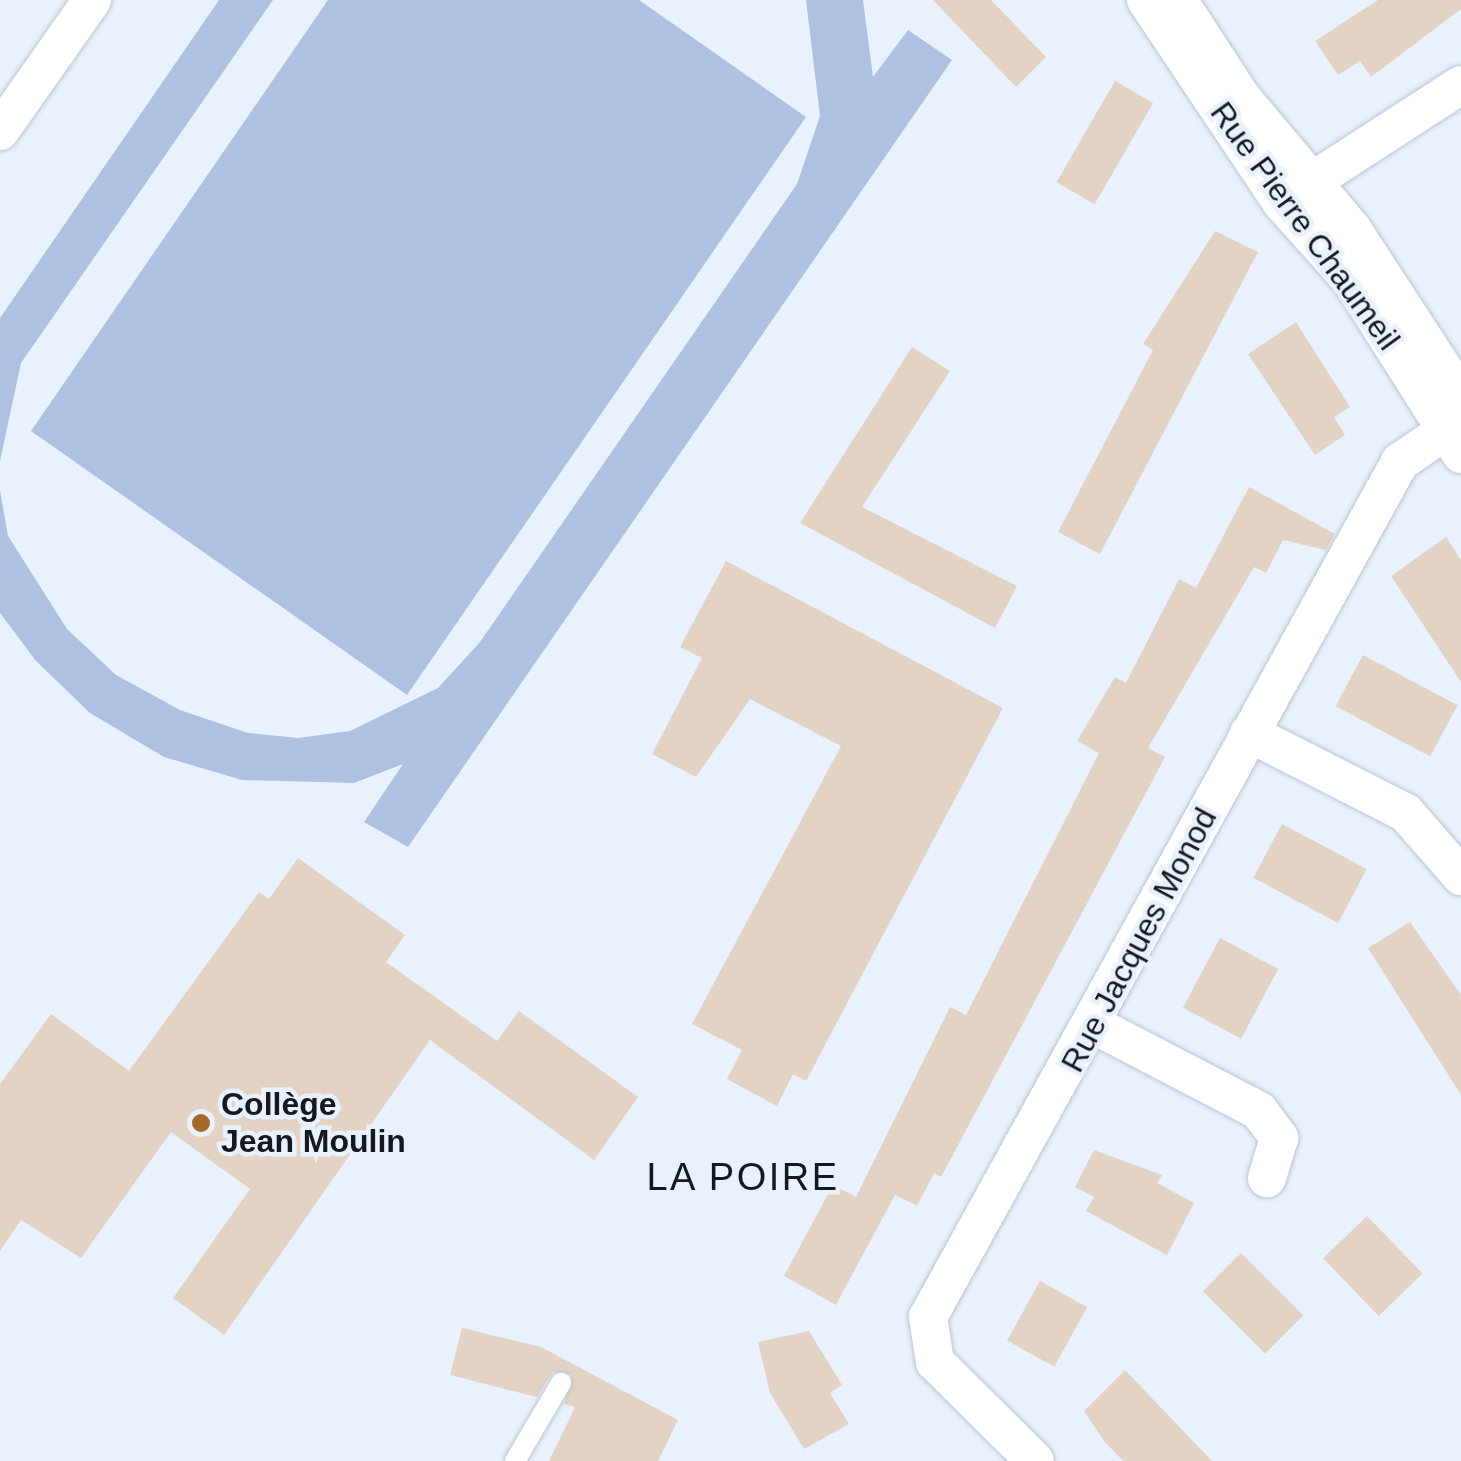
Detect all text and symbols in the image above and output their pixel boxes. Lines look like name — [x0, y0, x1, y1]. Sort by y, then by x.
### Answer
street label: Rue Pierre Chaumeil — [1202, 95, 1408, 357]
street label: Rue Jacques Monod — [1053, 801, 1225, 1079]
place label: Collège Jean Moulin — [221, 1086, 406, 1161]
marker: Collège Jean Moulin — [190, 1112, 212, 1134]
district label: LA POIRE — [645, 1155, 841, 1201]

